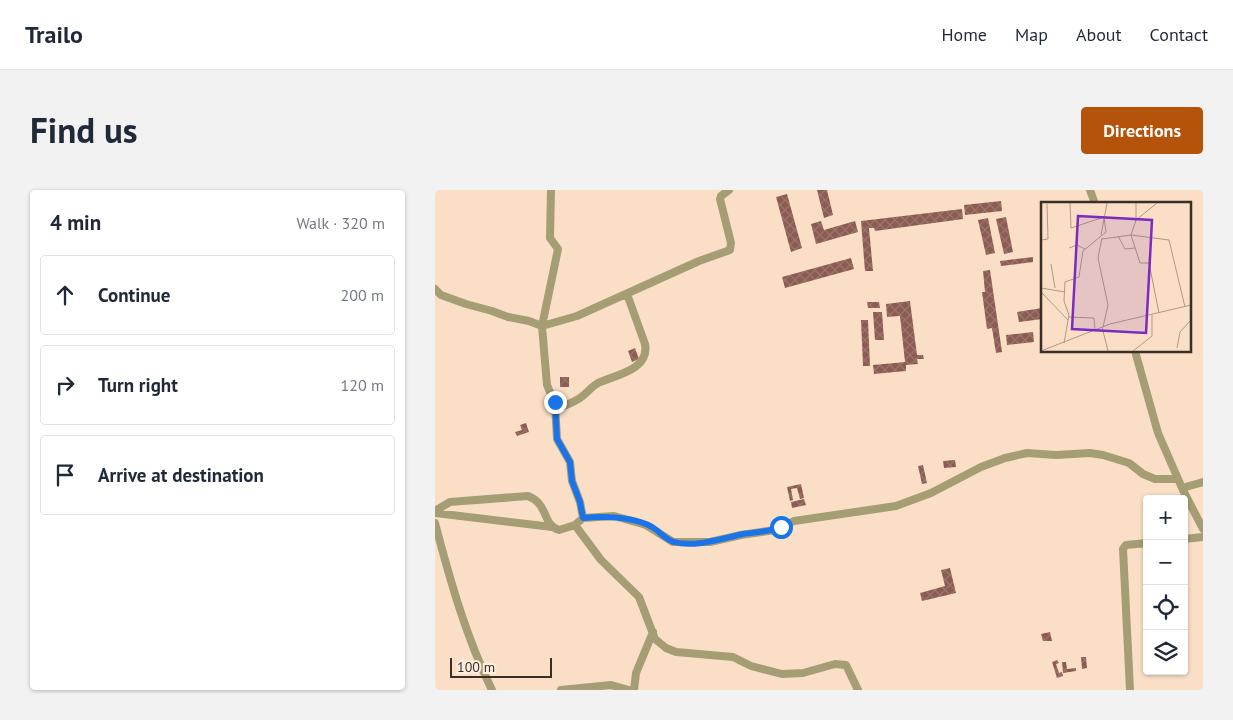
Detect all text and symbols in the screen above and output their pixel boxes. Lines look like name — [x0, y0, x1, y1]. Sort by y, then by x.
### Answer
text: Trailo — [25, 19, 83, 50]
text: Home — [941, 23, 987, 46]
text: Map — [1015, 23, 1048, 46]
text: About — [1076, 23, 1122, 46]
text: Contact — [1150, 23, 1208, 46]
text: Find us — [30, 107, 138, 153]
button: Directions — [1081, 107, 1203, 154]
inset map — [1041, 202, 1191, 352]
text: 4 min — [50, 209, 101, 236]
text: Walk · 320 m — [296, 213, 385, 233]
icon: ahead — [51, 281, 79, 309]
text: Continue — [98, 283, 170, 307]
text: 200 m — [341, 285, 384, 305]
icon: right — [51, 371, 79, 399]
text: Turn right — [98, 373, 178, 397]
text: 120 m — [341, 375, 384, 395]
route end — [544, 391, 567, 414]
icon: arrive — [51, 461, 79, 489]
text: Arrive at destination — [98, 463, 264, 487]
map controls — [1143, 495, 1188, 675]
button: + — [1143, 495, 1188, 540]
route start — [770, 516, 793, 539]
button: − — [1143, 540, 1188, 585]
button: locate — [1143, 585, 1188, 630]
button: layers — [1143, 630, 1188, 675]
scale bar — [450, 655, 553, 678]
text: 100 m — [457, 658, 495, 676]

